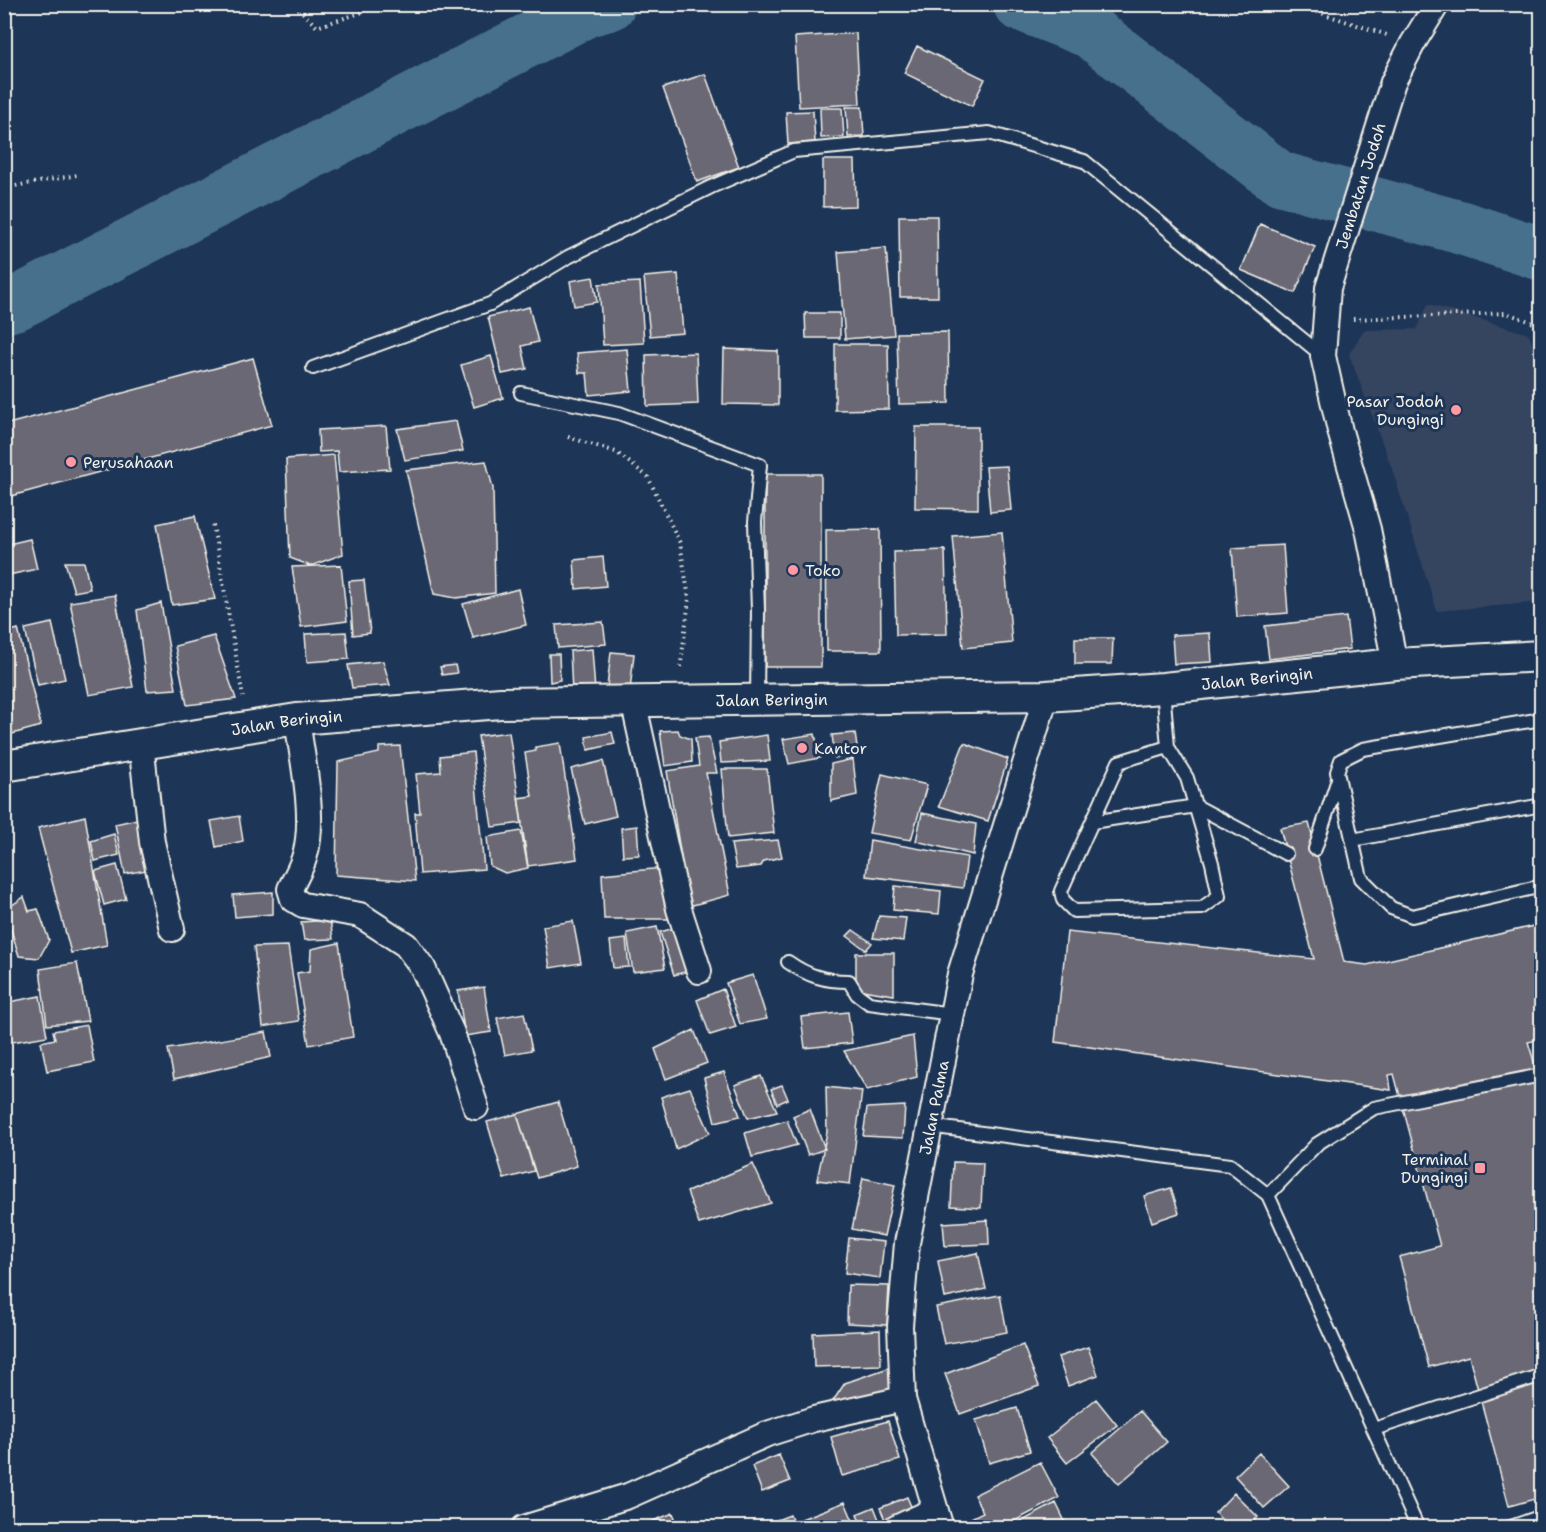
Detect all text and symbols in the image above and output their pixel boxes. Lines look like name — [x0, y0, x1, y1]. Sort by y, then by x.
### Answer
street label: Jembatan Jodoh — [1331, 120, 1391, 252]
place label: Pasar Jodoh Dungingi — [1346, 391, 1444, 430]
marker: Pasar Jodoh Dungingi — [1449, 403, 1463, 417]
place label: Perusahaan — [83, 452, 174, 473]
marker: Perusahaan — [64, 455, 78, 469]
place label: Toko — [805, 560, 841, 581]
marker: Toko — [786, 563, 800, 577]
street label: Jalan Beringin — [1200, 663, 1314, 695]
street label: Jalan Beringin — [715, 689, 828, 711]
street label: Jalan Beringin — [229, 705, 343, 740]
place label: Kantor — [814, 738, 867, 759]
marker: Kantor — [795, 741, 809, 755]
street label: Jalan Palma — [915, 1058, 954, 1157]
place label: Terminal Dungingi — [1401, 1149, 1468, 1188]
marker: Terminal Dungingi — [1473, 1161, 1487, 1175]

